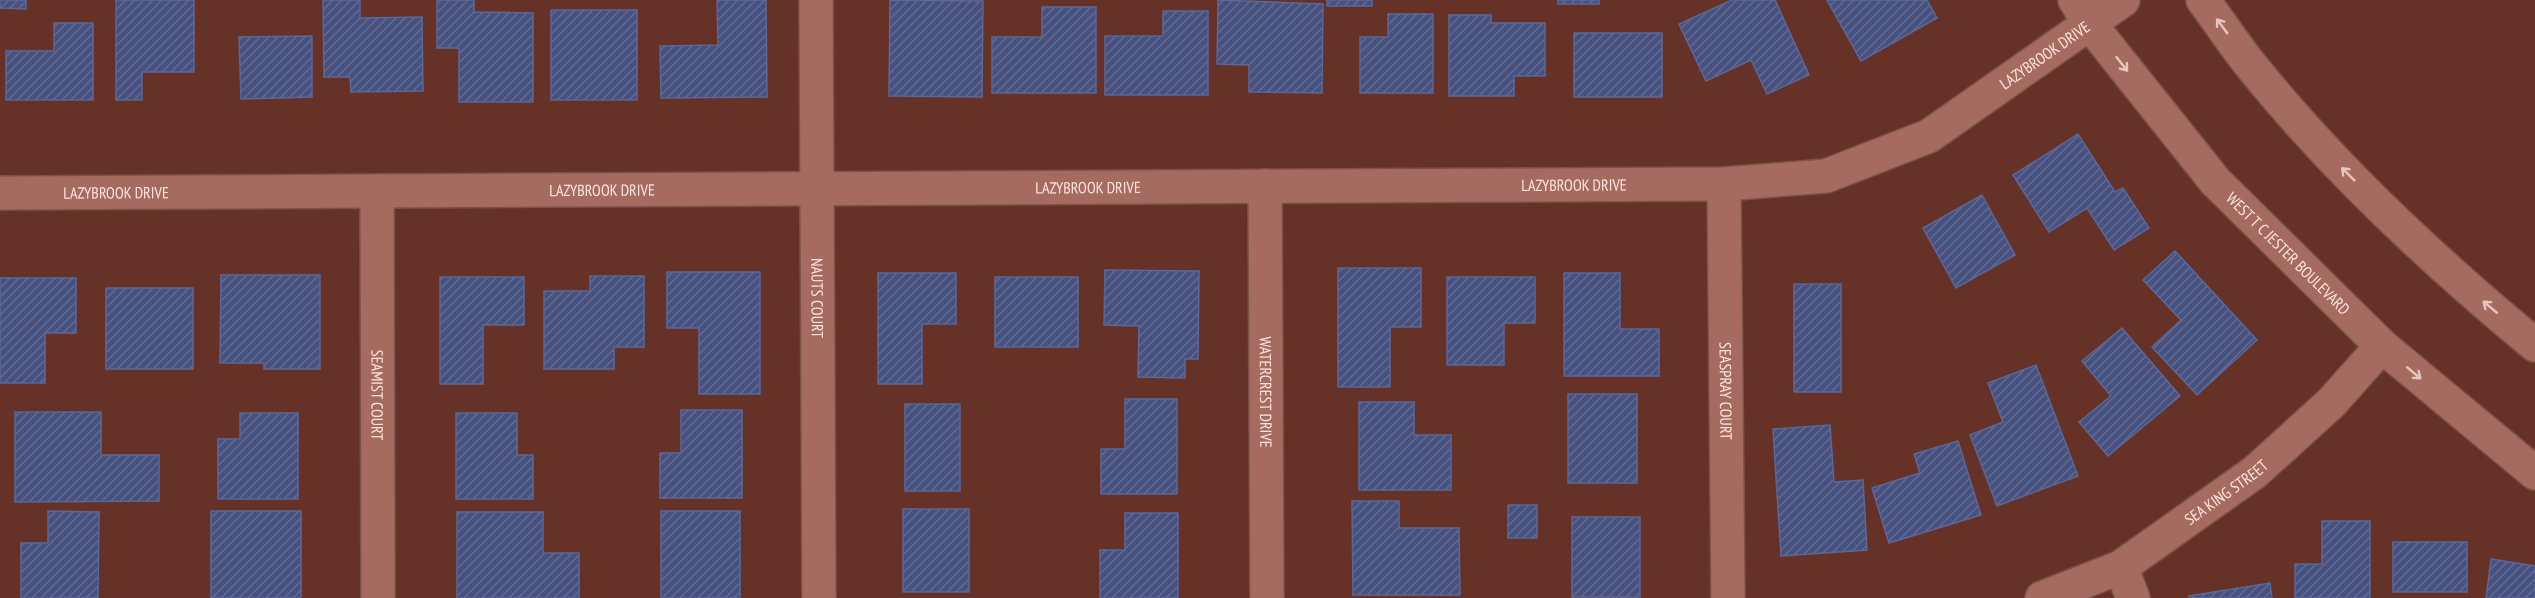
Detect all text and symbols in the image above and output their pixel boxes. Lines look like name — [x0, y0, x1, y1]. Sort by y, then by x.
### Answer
street label: LAZYBROOK DRIVE — [1996, 16, 2094, 93]
one-way arrow — [2216, 18, 2228, 34]
one-way arrow — [2115, 56, 2128, 72]
one-way arrow — [2340, 167, 2355, 182]
street label: LAZYBROOK DRIVE — [1521, 175, 1627, 195]
street label: LAZYBROOK DRIVE — [1035, 177, 1141, 198]
street label: LAZYBROOK DRIVE — [549, 180, 655, 200]
street label: LAZYBROOK DRIVE — [63, 182, 169, 203]
street label: WEST T C JESTER BOULEVARD — [2222, 188, 2354, 319]
street label: NAUTS COURT — [807, 258, 828, 338]
one-way arrow — [2483, 300, 2498, 314]
street label: WATERCREST DRIVE — [1256, 336, 1276, 448]
street label: SEASPRAY COURT — [1716, 342, 1736, 440]
street label: SEAMIST COURT — [367, 350, 388, 440]
one-way arrow — [2406, 366, 2421, 380]
street label: SEA KING STREET — [2180, 455, 2272, 529]

